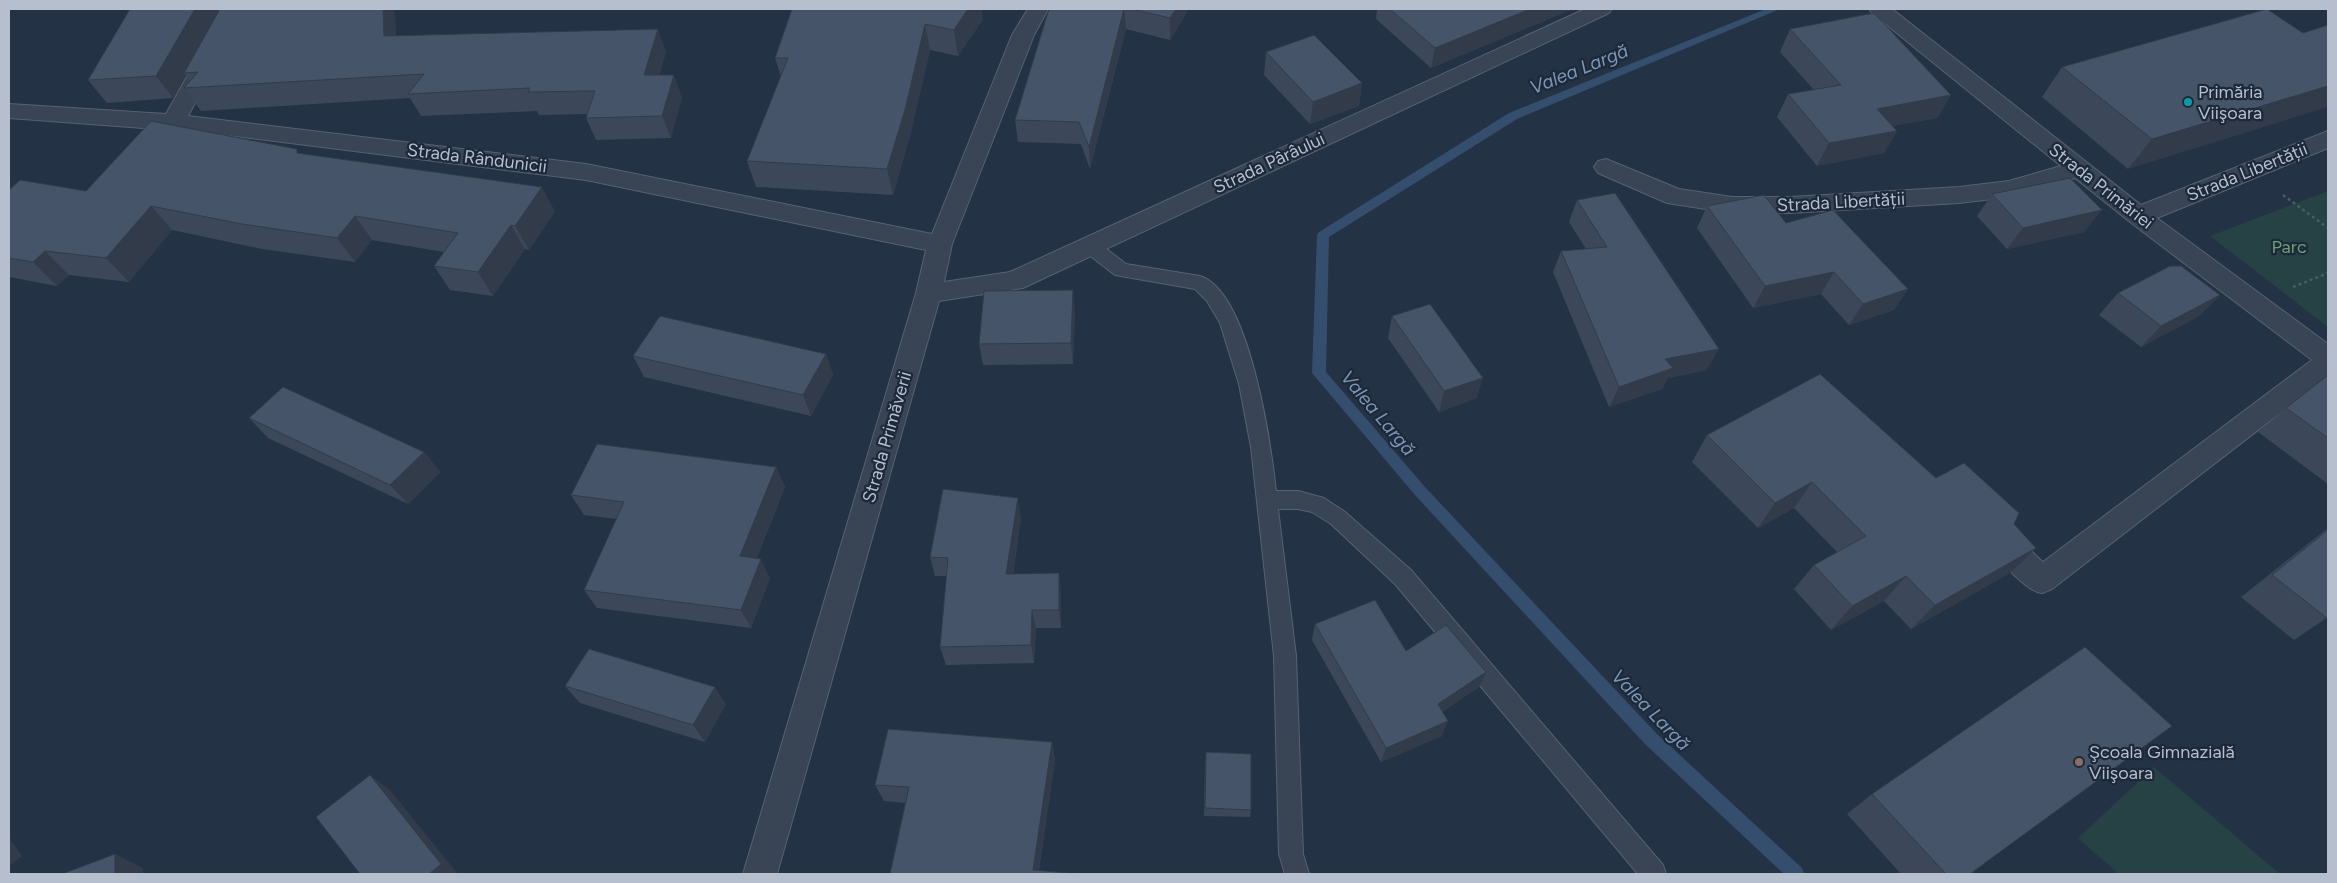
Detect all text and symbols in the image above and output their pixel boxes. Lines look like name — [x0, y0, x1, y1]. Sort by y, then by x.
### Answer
water label: Valea Largă — [1527, 39, 1631, 99]
place label: Primăria Viişoara — [2198, 81, 2263, 124]
marker: Primăria Viişoara — [2182, 96, 2194, 108]
street label: Strada Pârâului — [1210, 128, 1328, 198]
street label: Strada Primăriei — [2044, 138, 2158, 234]
street label: Strada Libertății — [2183, 138, 2311, 206]
street label: Strada Rândunicii — [406, 139, 548, 177]
street label: Strada Libertății — [1776, 188, 1906, 216]
park label: Parc — [2271, 236, 2307, 258]
water label: Valea Largă — [1336, 366, 1420, 460]
street label: Strada Primăverii — [858, 369, 916, 505]
water label: Valea Largă — [1607, 665, 1695, 755]
place label: Şcoala Gimnazială Viişoara — [2089, 741, 2235, 784]
marker: Şcoala Gimnazială Viişoara — [2073, 756, 2085, 768]

